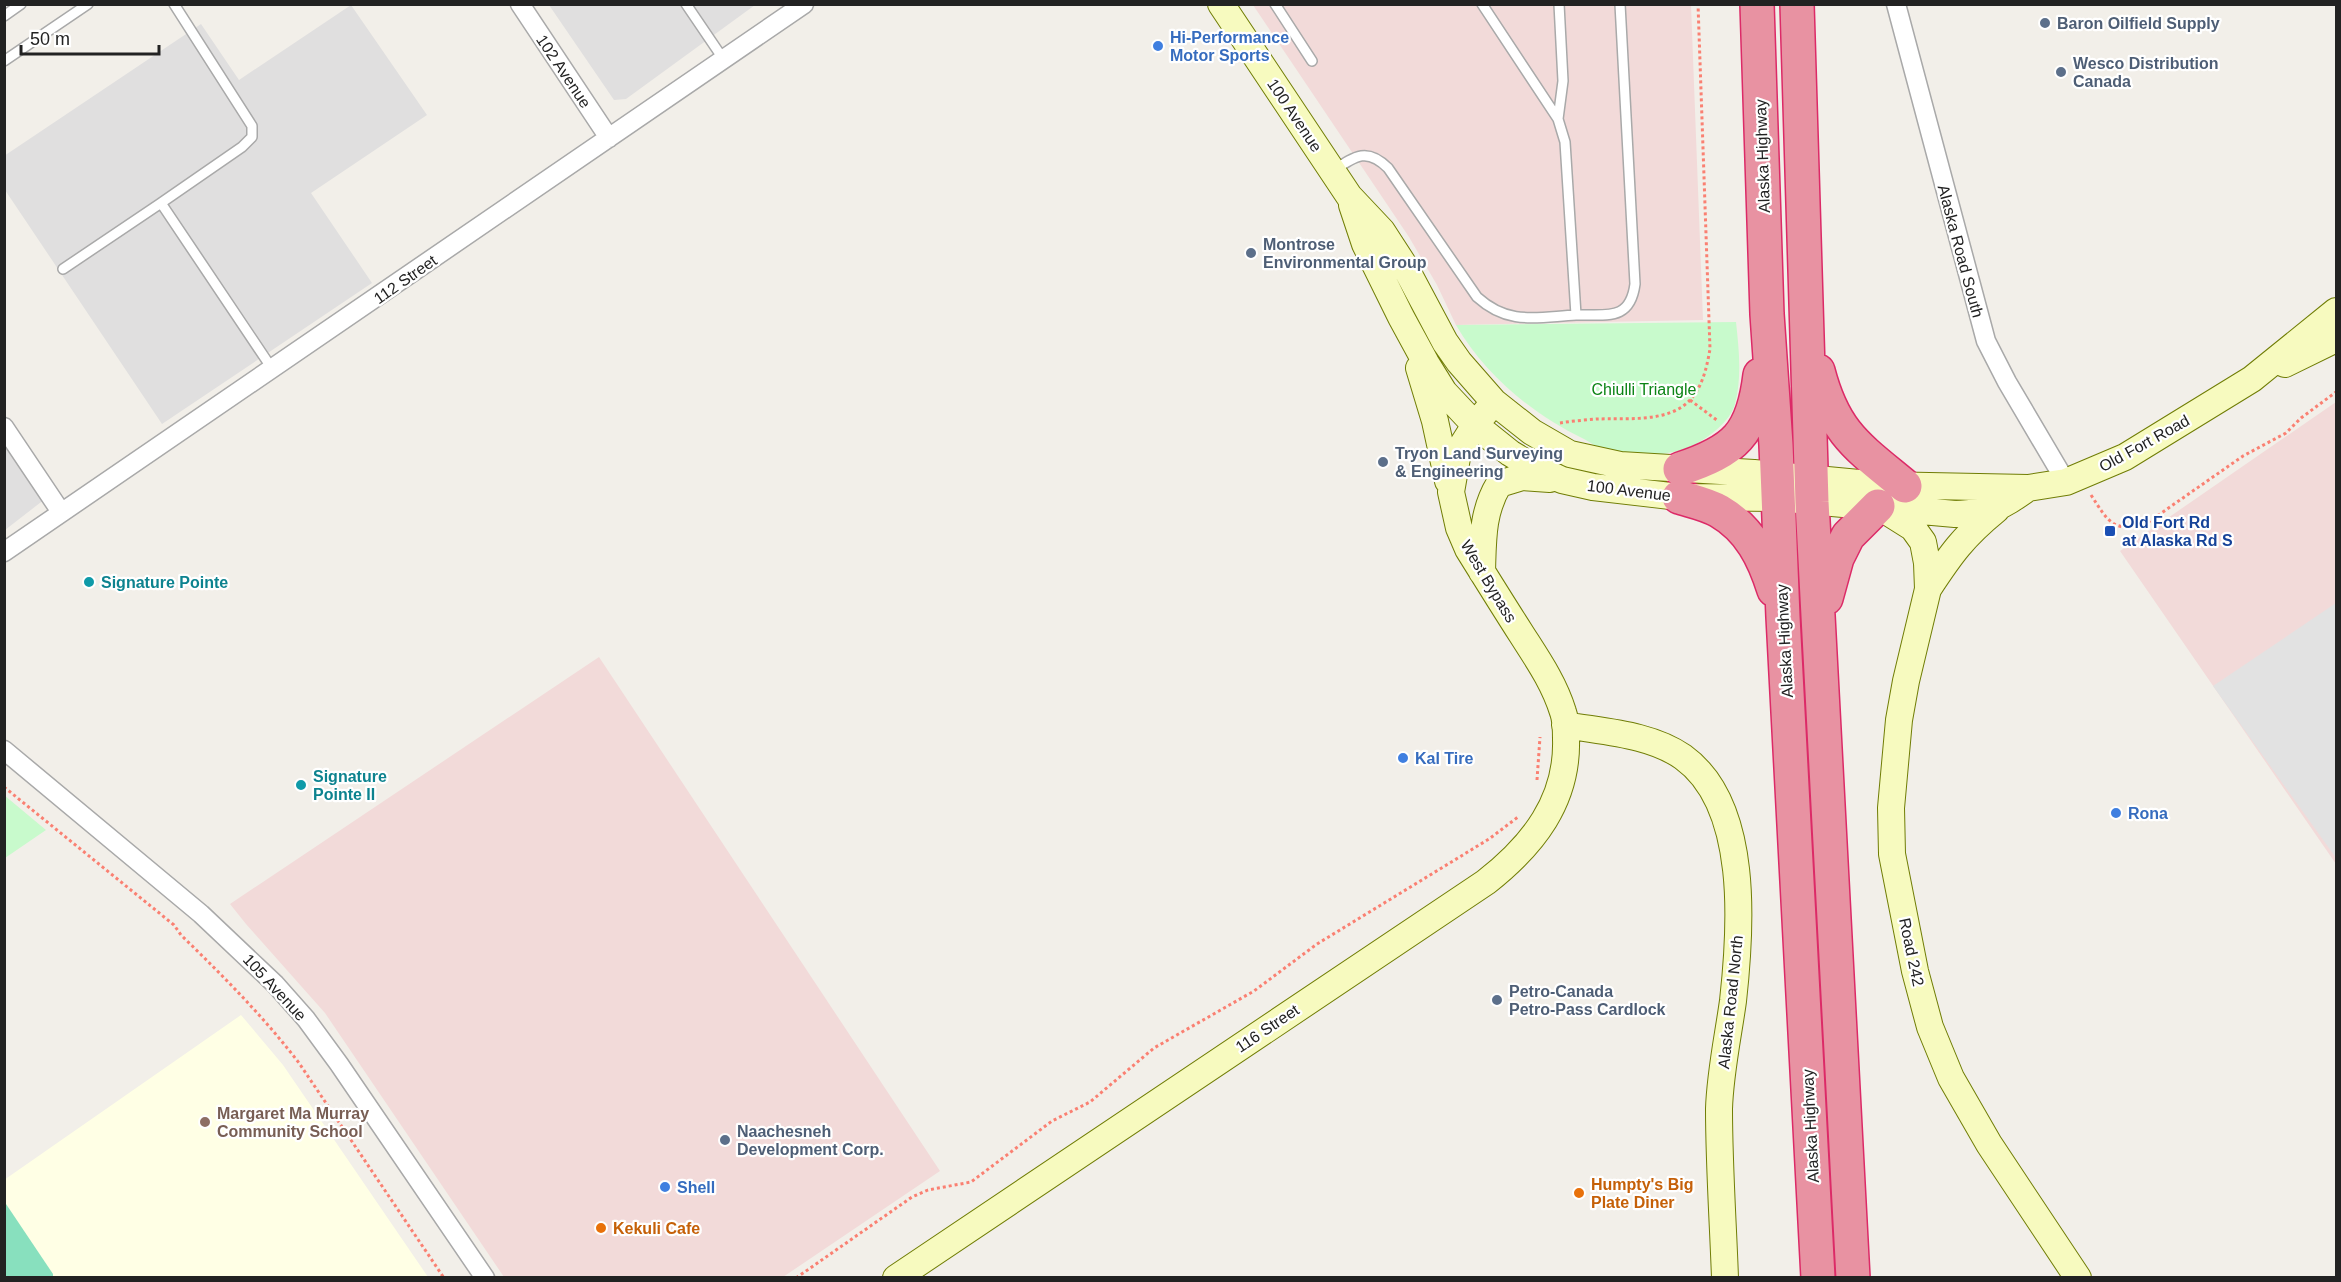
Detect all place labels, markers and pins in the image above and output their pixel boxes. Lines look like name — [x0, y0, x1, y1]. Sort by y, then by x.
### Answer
place label: Baron Oilfield Supply — [2057, 15, 2220, 32]
marker: Baron Oilfield Supply — [2038, 16, 2052, 30]
place label: Hi-Performance Motor Sports — [1170, 29, 1289, 64]
marker: Hi-Performance Motor Sports — [1151, 39, 1165, 53]
place label: Wesco Distribution Canada — [2073, 55, 2219, 90]
marker: Wesco Distribution Canada — [2054, 65, 2068, 79]
place label: Montrose Environmental Group — [1263, 236, 1427, 271]
marker: Montrose Environmental Group — [1244, 246, 1258, 260]
place label: Tryon Land Surveying & Engineering — [1395, 445, 1563, 480]
marker: Tryon Land Surveying & Engineering — [1376, 455, 1390, 469]
place label: Old Fort Rd at Alaska Rd S — [2122, 514, 2233, 549]
marker: Old Fort Rd at Alaska Rd S — [2103, 524, 2117, 538]
place label: Signature Pointe — [101, 574, 228, 591]
marker: Signature Pointe — [82, 575, 96, 589]
place label: Kal Tire — [1415, 750, 1474, 767]
marker: Kal Tire — [1396, 751, 1410, 765]
place label: Signature Pointe II — [313, 768, 387, 803]
marker: Signature Pointe II — [294, 778, 308, 792]
place label: Rona — [2128, 805, 2168, 822]
marker: Rona — [2109, 806, 2123, 820]
place label: Petro-Canada Petro-Pass Cardlock — [1509, 983, 1666, 1018]
marker: Petro-Canada Petro-Pass Cardlock — [1490, 993, 1504, 1007]
place label: Margaret Ma Murray Community School — [217, 1105, 369, 1140]
marker: Margaret Ma Murray Community School — [198, 1115, 212, 1129]
place label: Naachesneh Development Corp. — [737, 1123, 884, 1158]
marker: Naachesneh Development Corp. — [718, 1133, 732, 1147]
place label: Humpty's Big Plate Diner — [1591, 1176, 1693, 1211]
place label: Shell — [677, 1179, 715, 1196]
marker: Shell — [658, 1180, 672, 1194]
marker: Humpty's Big Plate Diner — [1572, 1186, 1586, 1200]
place label: Kekuli Cafe — [613, 1220, 700, 1237]
marker: Kekuli Cafe — [594, 1221, 608, 1235]

